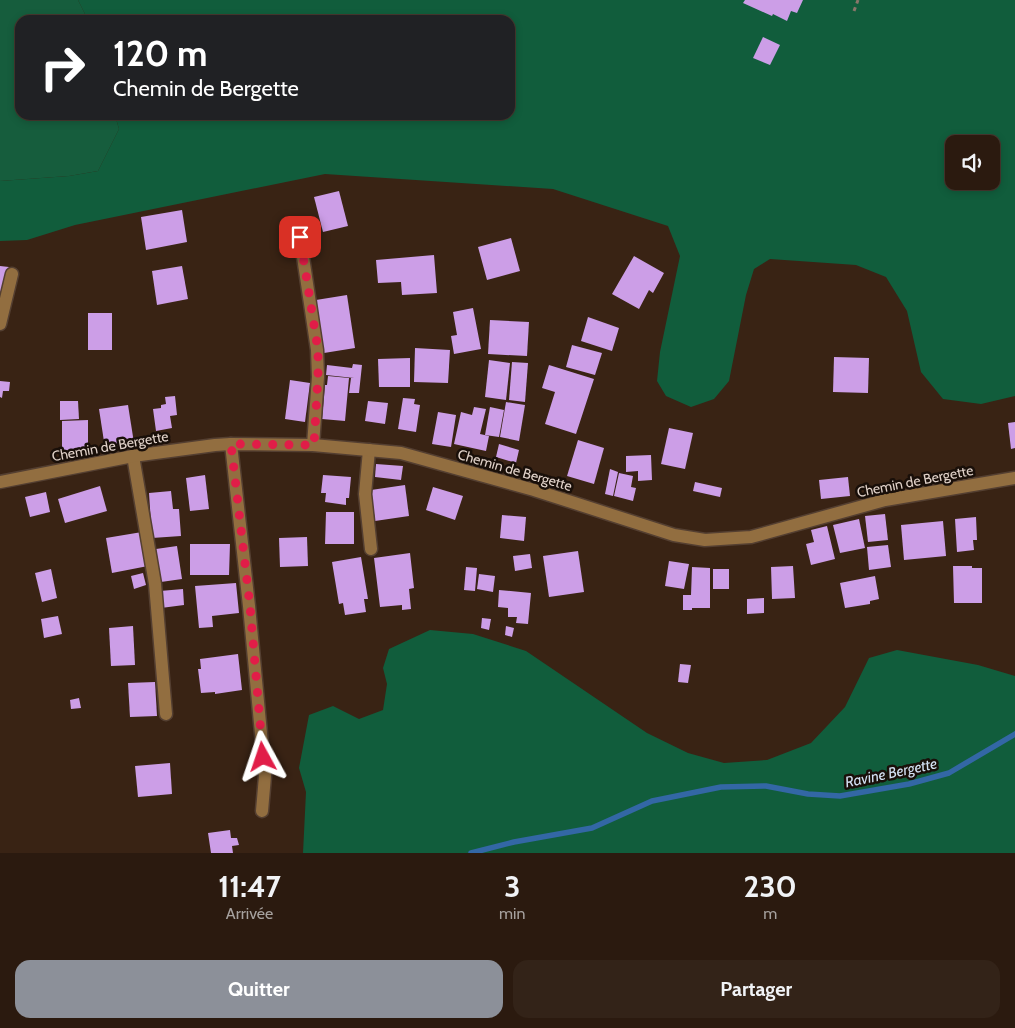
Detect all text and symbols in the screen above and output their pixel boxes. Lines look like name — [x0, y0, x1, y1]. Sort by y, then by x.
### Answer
text: 120 m — [113, 32, 207, 75]
icon: right — [30, 35, 95, 100]
text: Chemin de Bergette — [113, 75, 299, 102]
map controls — [945, 135, 1000, 190]
button: sound — [945, 135, 1000, 190]
pin — [279, 216, 321, 258]
icon: arrive — [286, 223, 314, 251]
street label: Chemin de Bergette — [50, 427, 170, 465]
street label: Chemin de Bergette — [456, 445, 574, 495]
street label: Chemin de Bergette — [855, 461, 975, 501]
position arrow — [236, 730, 288, 782]
water label: Ravine Bergette — [843, 754, 939, 792]
text: 11:47 — [218, 868, 281, 905]
text: 3 — [504, 868, 520, 905]
text: 230 — [744, 868, 797, 905]
text: Arrivée — [226, 904, 273, 923]
text: min — [499, 904, 525, 923]
text: m — [763, 904, 777, 923]
button: Quitter — [15, 960, 503, 1018]
button: Partager — [513, 960, 1000, 1018]

